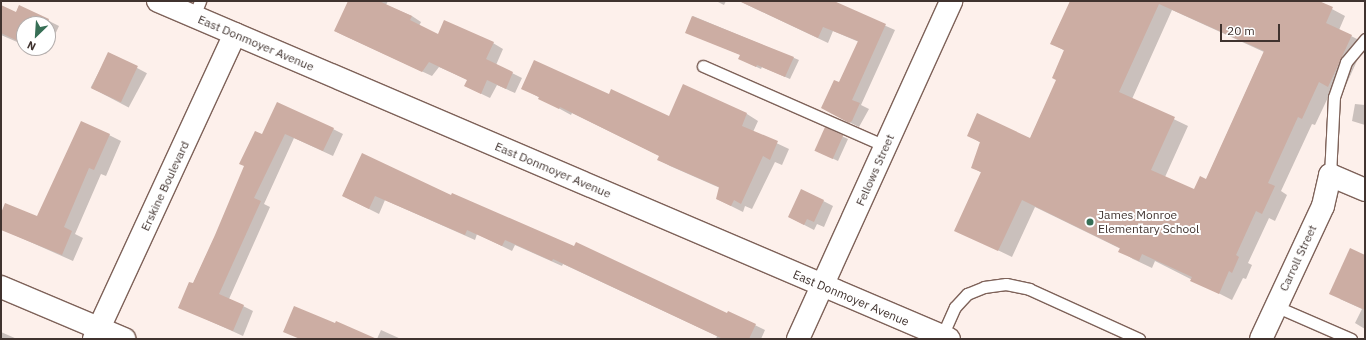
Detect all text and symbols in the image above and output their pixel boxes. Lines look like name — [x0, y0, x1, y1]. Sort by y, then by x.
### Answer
street label: East Donmoyer Avenue — [196, 12, 316, 74]
north arrow — [16, 16, 56, 56]
scale bar — [1222, 16, 1282, 42]
text: 20 m — [1227, 23, 1255, 38]
text: N — [25, 38, 38, 54]
street label: Fellows Street — [853, 132, 897, 208]
street label: Erskine Boulevard — [138, 139, 192, 233]
street label: East Donmoyer Avenue — [493, 139, 613, 201]
place label: James Monroe Elementary School — [1098, 208, 1199, 236]
marker: James Monroe Elementary School — [1085, 217, 1095, 227]
street label: Carroll Street — [1276, 223, 1320, 293]
street label: East Donmoyer Avenue — [791, 267, 911, 329]

